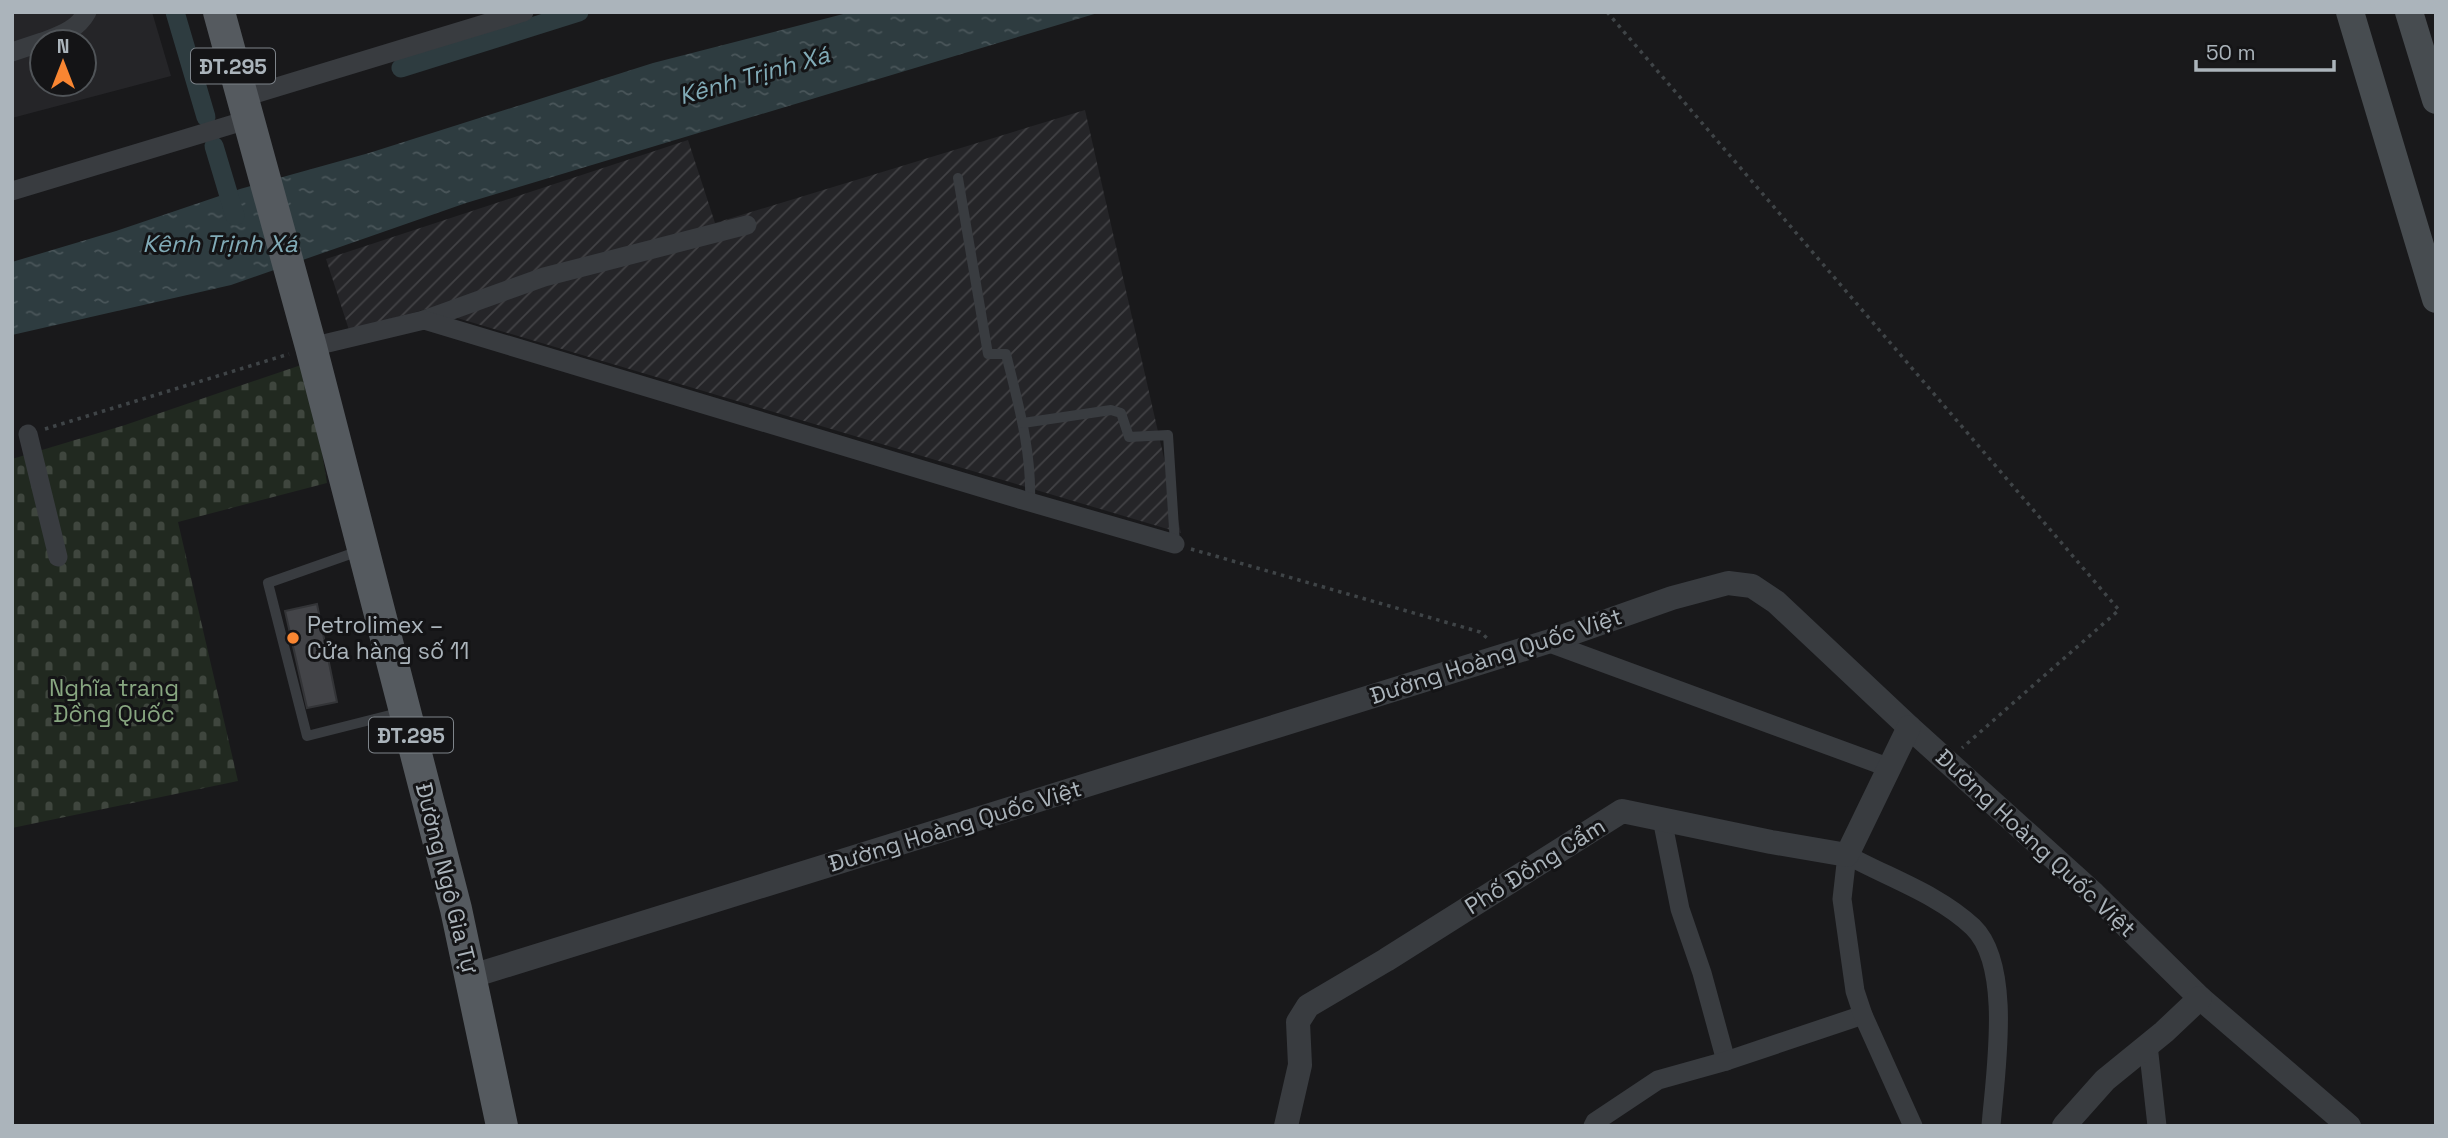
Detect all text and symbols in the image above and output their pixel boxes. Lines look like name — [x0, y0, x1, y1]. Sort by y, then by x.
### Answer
north arrow — [28, 28, 98, 98]
scale bar — [2196, 28, 2334, 72]
text: N — [57, 34, 69, 59]
water label: Kênh Trịnh Xá — [675, 39, 833, 111]
text: 50 m — [2206, 39, 2256, 66]
road number: ĐT.295 — [191, 48, 275, 84]
water label: Kênh Trịnh Xá — [142, 228, 298, 259]
street label: Đường Hoàng Quốc Việt — [1366, 601, 1626, 711]
place label: Petrolimex – Cửa hàng số 11 — [307, 610, 469, 666]
marker: Petrolimex – Cửa hàng số 11 — [285, 630, 301, 646]
park label: Nghĩa trang Đồng Quốc — [49, 673, 179, 729]
road number: ĐT.295 — [369, 718, 453, 752]
street label: Đường Hoàng Quốc Việt — [1930, 742, 2142, 944]
street label: Đường Hoàng Quốc Việt — [825, 773, 1085, 879]
street label: Đường Ngô Gia Tự — [409, 779, 485, 977]
street label: Phố Đồng Cẩm — [1459, 811, 1611, 921]

